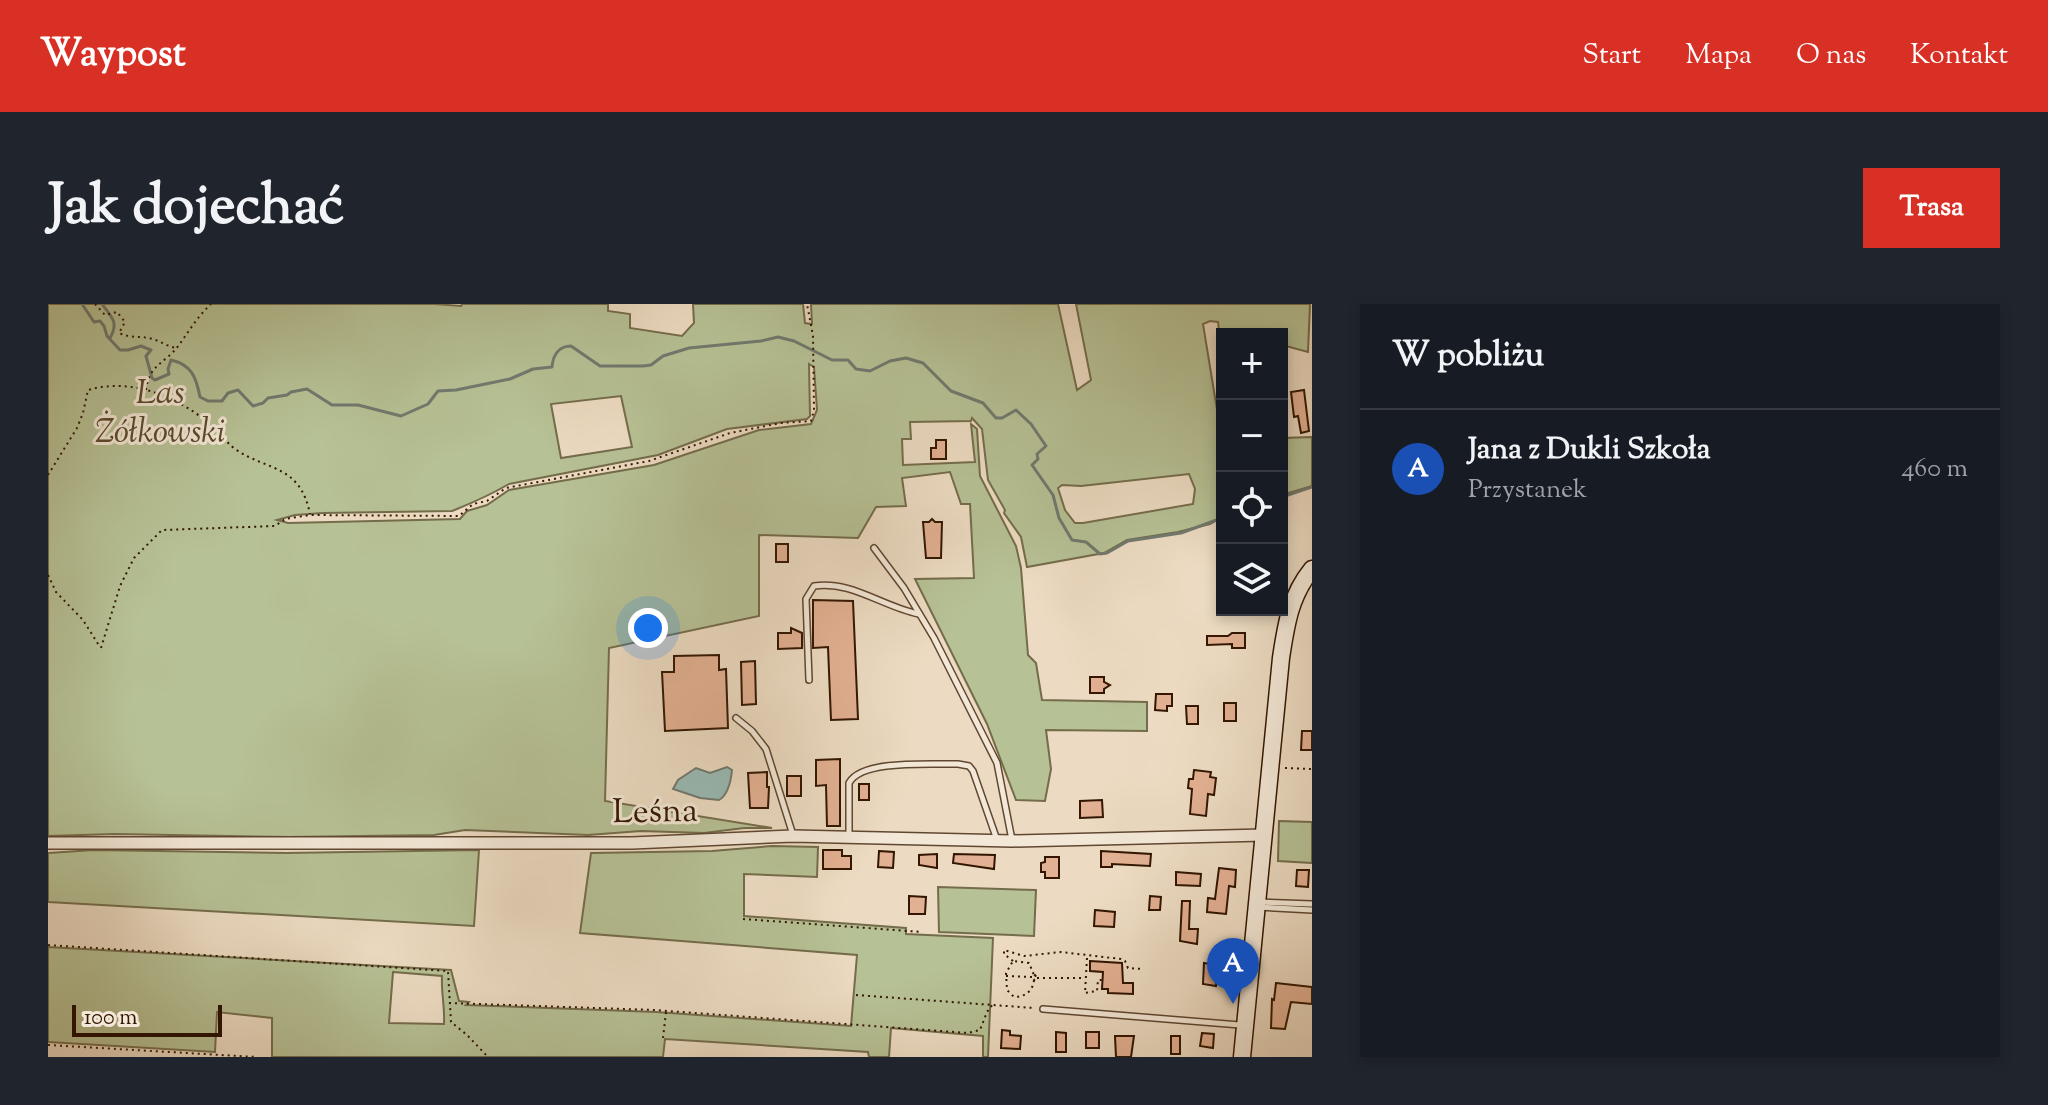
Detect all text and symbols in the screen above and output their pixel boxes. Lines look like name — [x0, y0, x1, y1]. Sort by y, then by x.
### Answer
text: Waypost — [40, 29, 186, 83]
text: Start — [1582, 36, 1641, 76]
text: Mapa — [1685, 36, 1752, 76]
text: O nas — [1796, 36, 1866, 76]
text: Kontakt — [1910, 36, 2008, 76]
text: Jak dojechać — [48, 168, 344, 249]
button: Trasa — [1863, 168, 2000, 248]
map controls — [1216, 328, 1288, 616]
button: + — [1216, 328, 1288, 400]
text: W pobliżu — [1392, 332, 1544, 381]
park label: Las Żółkowski — [95, 370, 225, 458]
button: − — [1216, 400, 1288, 472]
text: Jana z Dukli Szkoła — [1468, 429, 1711, 472]
text: A — [1407, 451, 1429, 488]
text: 460 m — [1901, 451, 1968, 488]
button: locate — [1216, 472, 1288, 544]
text: Przystanek — [1468, 472, 1587, 509]
button: layers — [1216, 544, 1288, 616]
your location — [628, 608, 668, 648]
street label: Leśna — [612, 788, 698, 838]
pin: A — [1207, 938, 1259, 1004]
scale bar — [72, 1001, 222, 1037]
text: 100 m — [84, 1003, 137, 1035]

